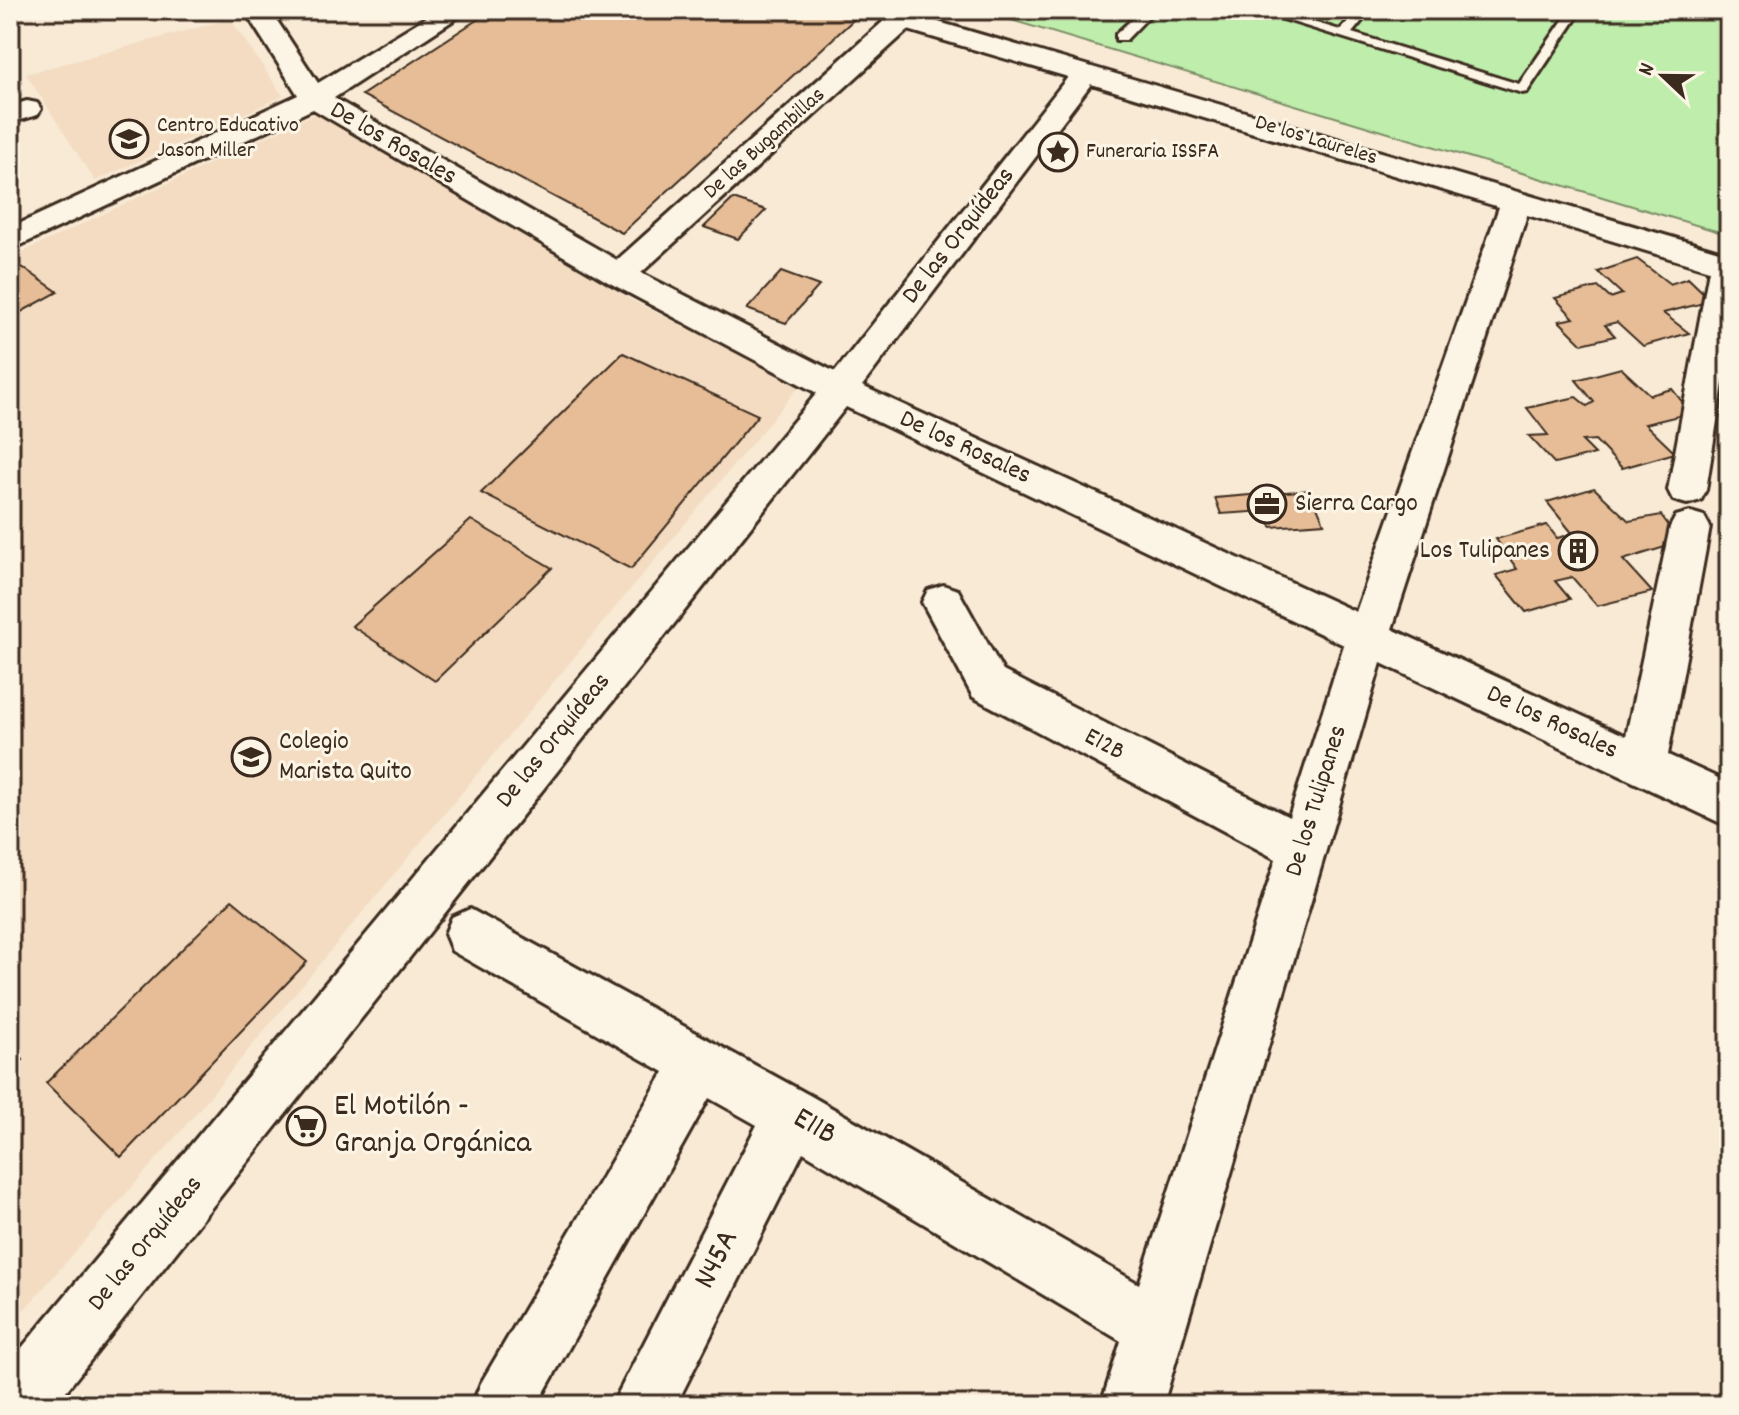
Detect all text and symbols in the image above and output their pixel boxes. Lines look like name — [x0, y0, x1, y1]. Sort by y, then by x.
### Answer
north arrow — [1623, 36, 1703, 116]
text: N — [1631, 59, 1664, 81]
street label: De las Bugambillas — [697, 81, 833, 207]
street label: De los Rosales — [323, 93, 463, 195]
street label: De los Laureles — [1251, 108, 1381, 174]
place label: Centro Educativo Jason Miller — [157, 111, 299, 167]
school or university icon: Centro Educativo Jason Miller — [108, 118, 150, 160]
place icon: Funeraria ISSFA — [1037, 131, 1079, 173]
place label: Funeraria ISSFA — [1086, 137, 1219, 168]
street label: De las Orquídeas — [894, 160, 1024, 312]
street label: De los Rosales — [893, 401, 1037, 495]
office icon: Sierra Cargo — [1246, 483, 1288, 525]
place label: Sierra Cargo — [1295, 486, 1418, 523]
building icon: Los Tulipanes — [1557, 530, 1599, 572]
place label: Los Tulipanes — [1420, 533, 1550, 570]
street label: De las Orquídeas — [488, 665, 620, 817]
street label: De los Rosales — [1480, 676, 1624, 770]
street label: E12B — [1077, 719, 1131, 771]
street label: De los Tulipanes — [1276, 721, 1358, 881]
place label: Colegio Marista Quito — [279, 724, 412, 791]
school or university icon: Colegio Marista Quito — [230, 736, 272, 778]
place label: El Motilón - Granja Orgánica — [334, 1085, 532, 1168]
street label: E11B — [784, 1097, 844, 1159]
supermarket icon: El Motilón - Granja Orgánica — [285, 1105, 327, 1147]
street label: De las Orquídeas — [80, 1168, 212, 1320]
street label: N45A — [684, 1222, 752, 1298]

